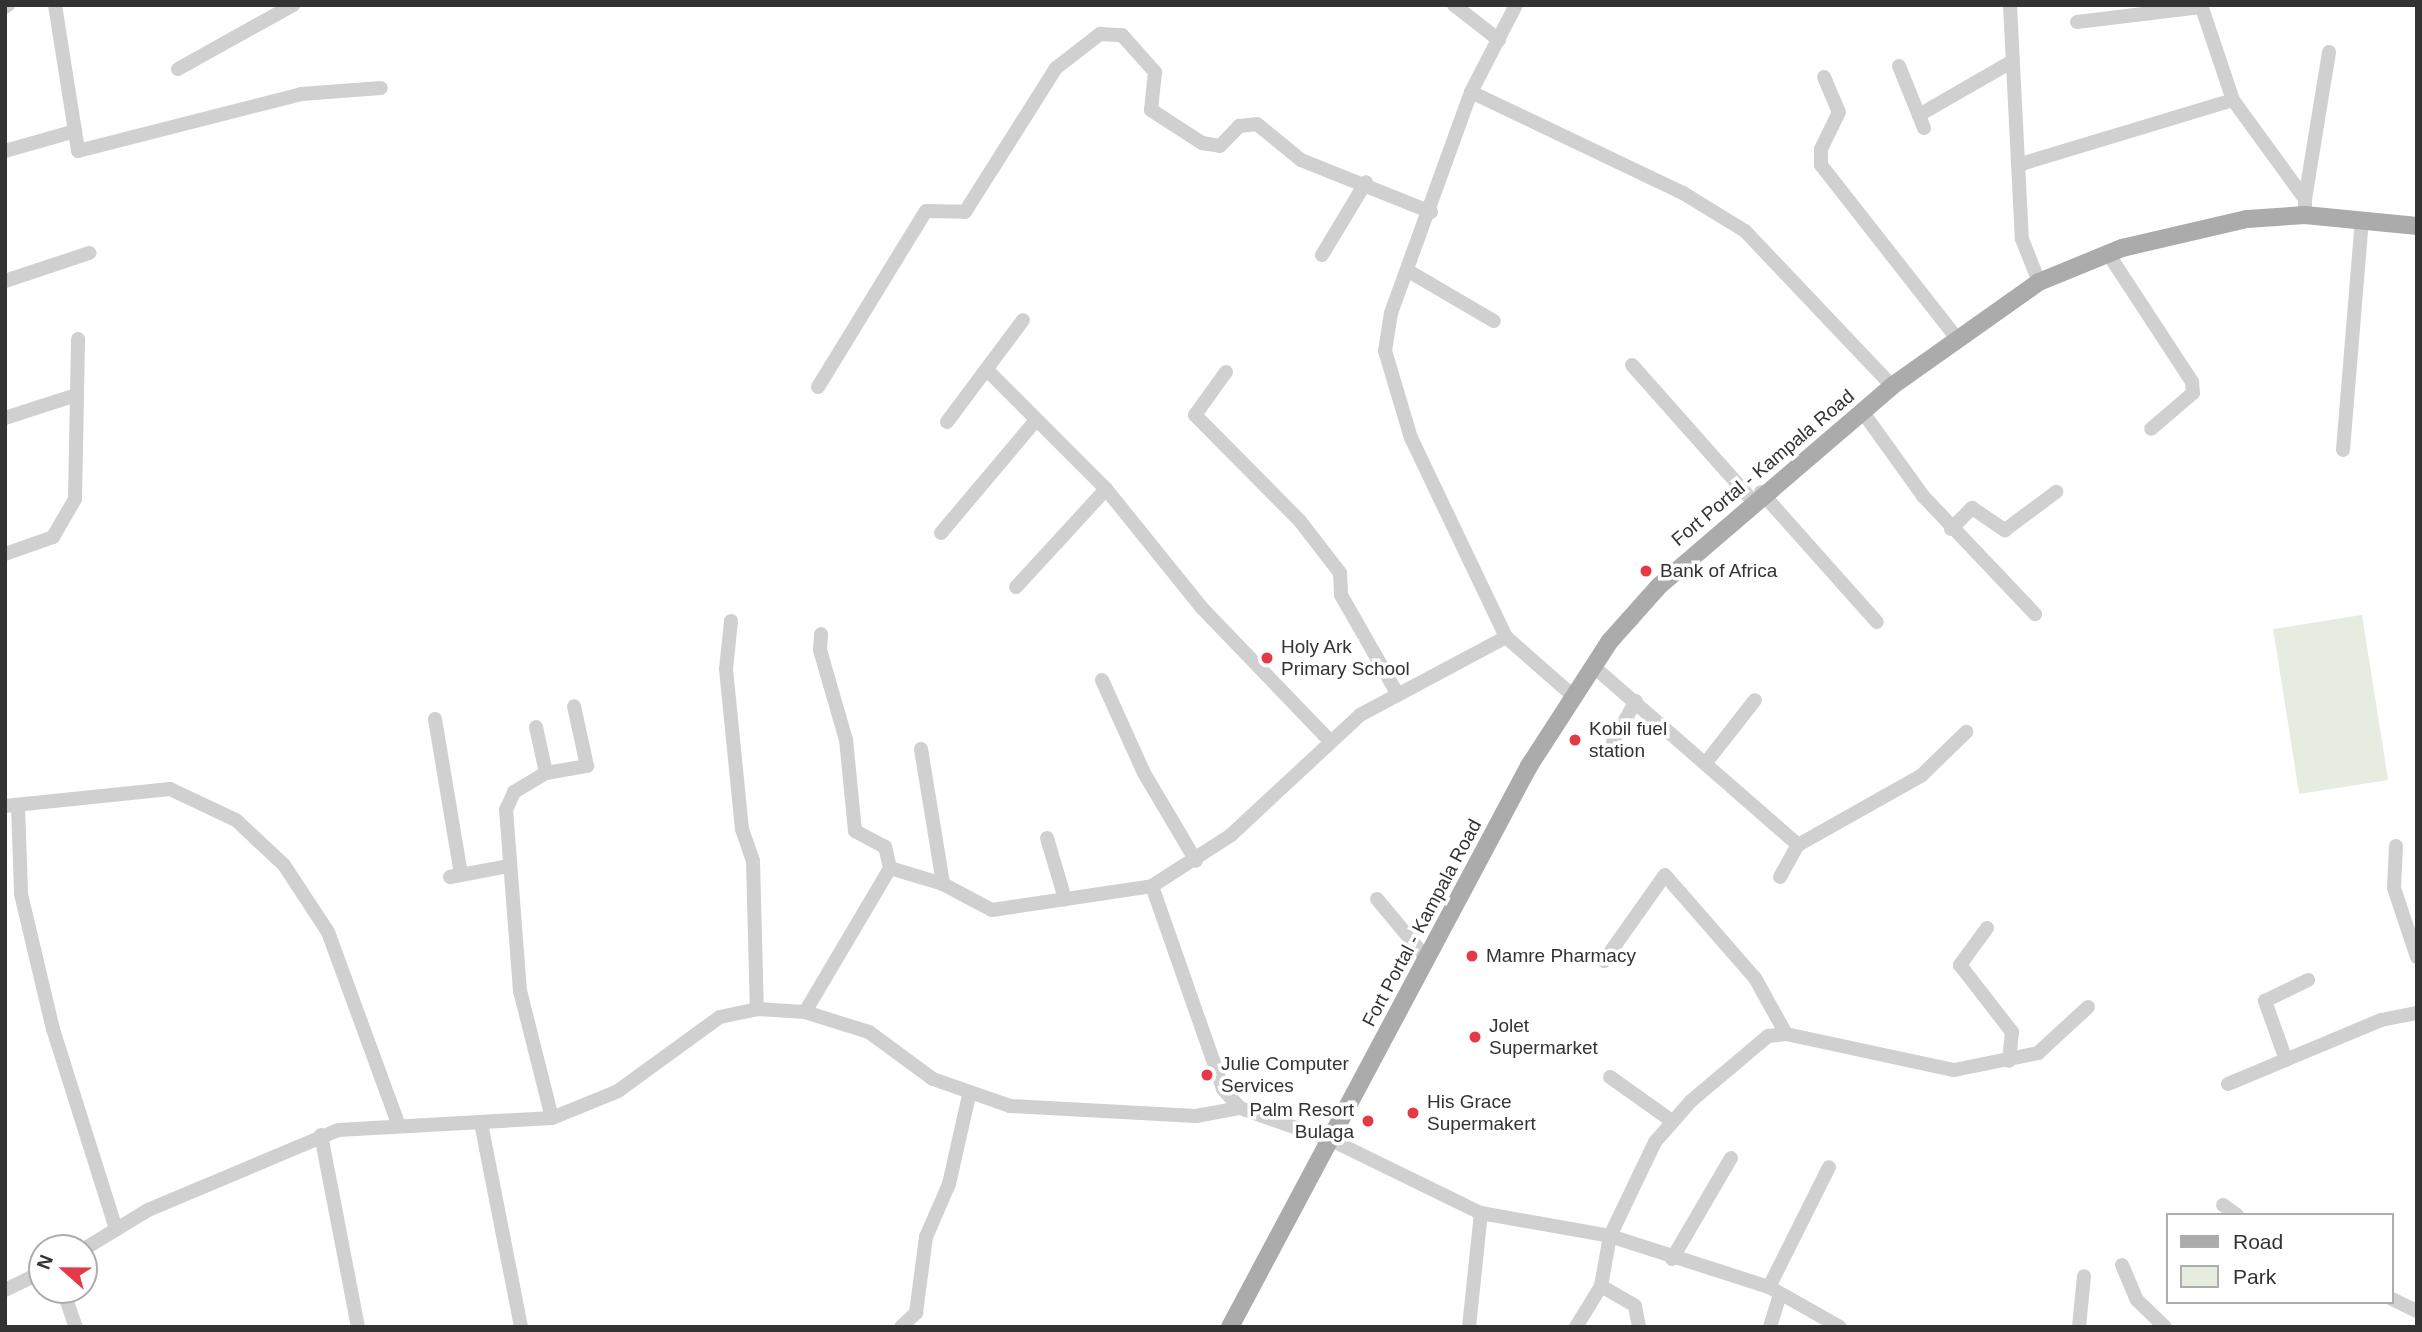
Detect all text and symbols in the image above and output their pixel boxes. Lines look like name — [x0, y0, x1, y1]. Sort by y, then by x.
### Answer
street label: Fort Portal - Kampala Road — [1667, 385, 1859, 551]
place label: Bank of Africa — [1660, 560, 1778, 582]
marker: Bank of Africa — [1638, 563, 1654, 579]
place label: Holy Ark Primary School — [1281, 636, 1410, 680]
marker: Holy Ark Primary School — [1259, 650, 1275, 666]
place label: Kobil fuel station — [1589, 718, 1667, 762]
marker: Kobil fuel station — [1567, 732, 1583, 748]
street label: Fort Portal - Kampala Road — [1358, 816, 1486, 1030]
place label: Mamre Pharmacy — [1486, 945, 1636, 967]
marker: Mamre Pharmacy — [1464, 948, 1480, 964]
place label: Jolet Supermarket — [1489, 1015, 1598, 1059]
marker: Jolet Supermarket — [1467, 1029, 1483, 1045]
place label: Julie Computer Services — [1221, 1053, 1349, 1097]
marker: Julie Computer Services — [1199, 1067, 1215, 1083]
place label: His Grace Supermakert — [1427, 1091, 1536, 1135]
place label: Palm Resort Bulaga — [1249, 1099, 1354, 1143]
marker: His Grace Supermakert — [1405, 1105, 1421, 1121]
marker: Palm Resort Bulaga — [1360, 1113, 1376, 1129]
legend — [2166, 1213, 2394, 1304]
text: Road — [2233, 1230, 2283, 1253]
north arrow — [28, 1234, 98, 1304]
text: N — [33, 1252, 57, 1272]
text: Park — [2233, 1265, 2276, 1288]

